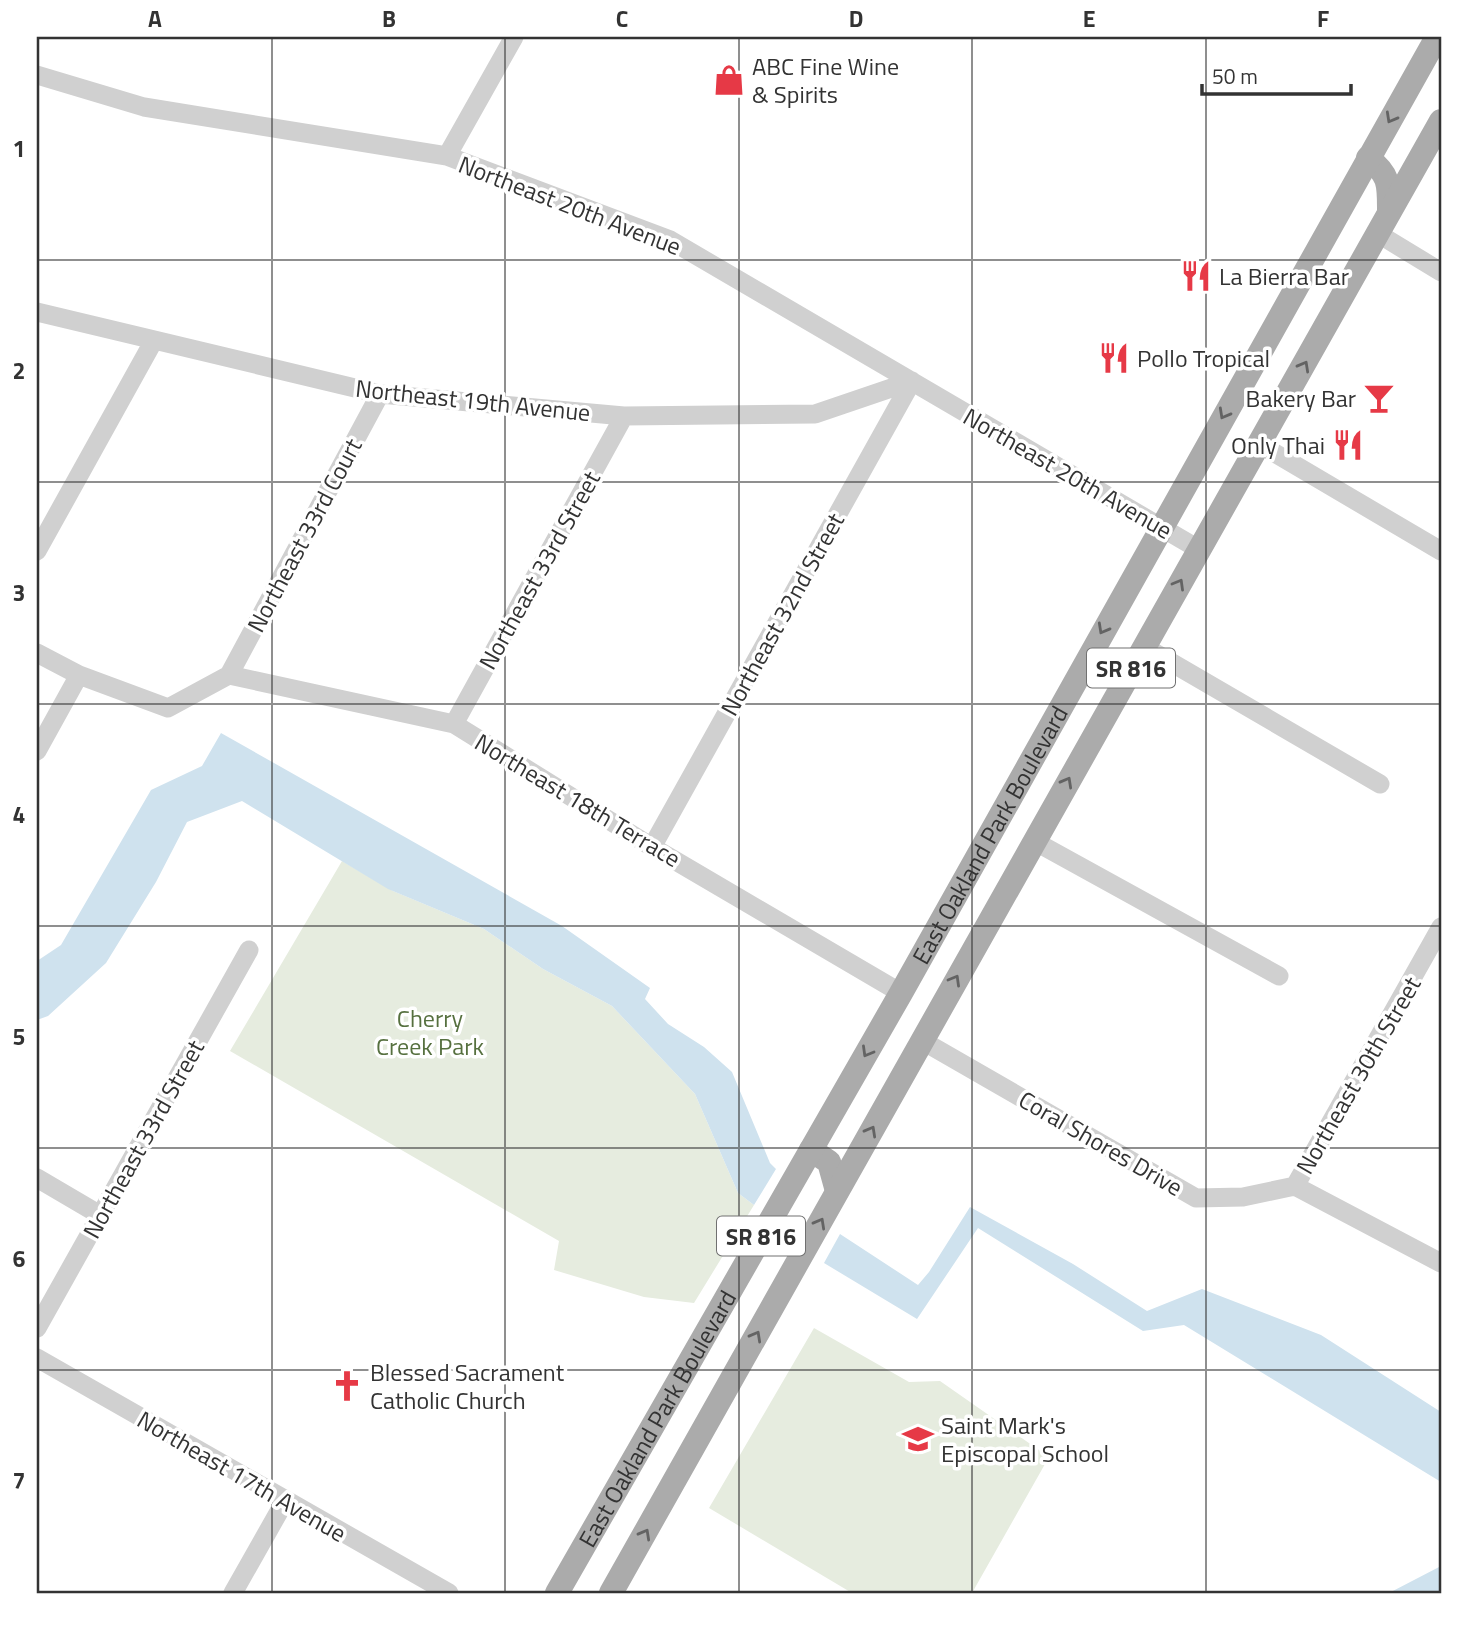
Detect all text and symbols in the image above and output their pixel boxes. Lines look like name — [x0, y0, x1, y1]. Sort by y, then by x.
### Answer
text: A — [148, 1, 162, 36]
text: B — [382, 1, 396, 36]
text: C — [616, 1, 628, 36]
text: D — [849, 1, 863, 36]
text: E — [1083, 1, 1095, 36]
text: F — [1317, 1, 1329, 36]
place label: ABC Fine Wine & Spirits — [752, 48, 899, 112]
scale bar — [1202, 52, 1350, 96]
text: 50 m — [1212, 60, 1258, 92]
shop icon: ABC Fine Wine & Spirits — [712, 63, 746, 97]
one-way arrow — [1386, 110, 1399, 123]
text: 1 — [13, 131, 25, 166]
street label: Northeast 20th Avenue — [453, 146, 687, 264]
place label: La Bierra Bar — [1219, 258, 1349, 294]
restaurant icon: La Bierra Bar — [1179, 259, 1213, 293]
place label: Pollo Tropical — [1137, 340, 1270, 376]
restaurant icon: Pollo Tropical — [1097, 341, 1131, 375]
text: 2 — [13, 353, 25, 388]
one-way arrow — [1296, 360, 1309, 373]
street label: Northeast 19th Avenue — [354, 370, 592, 430]
place label: Bakery Bar — [1246, 380, 1356, 416]
bar icon: Bakery Bar — [1362, 381, 1396, 415]
street label: Northeast 20th Avenue — [957, 398, 1179, 548]
one-way arrow — [1219, 407, 1232, 419]
place label: Only Thai — [1231, 427, 1325, 463]
restaurant icon: Only Thai — [1331, 428, 1365, 462]
street label: Northeast 33rd Court — [238, 431, 371, 638]
street label: Northeast 33rd Street — [469, 464, 609, 676]
street label: Northeast 32nd Street — [711, 505, 853, 722]
text: 3 — [13, 575, 25, 610]
one-way arrow — [1171, 579, 1184, 592]
one-way arrow — [1098, 622, 1111, 634]
road number: SR 816 — [1087, 648, 1175, 688]
street label: East Oakland Park Boulevard — [903, 699, 1077, 971]
street label: Northeast 18th Terrace — [468, 724, 688, 876]
one-way arrow — [1059, 777, 1072, 790]
text: 4 — [13, 797, 25, 832]
street label: Northeast 30th Street — [1287, 969, 1430, 1180]
one-way arrow — [947, 975, 960, 988]
park label: Cherry Creek Park — [376, 1000, 484, 1064]
text: 5 — [13, 1019, 25, 1054]
street label: Northeast 33rd Street — [73, 1033, 213, 1245]
one-way arrow — [862, 1045, 875, 1058]
street label: Coral Shores Drive — [1012, 1081, 1190, 1205]
one-way arrow — [862, 1126, 876, 1138]
road number: SR 816 — [717, 1217, 805, 1256]
one-way arrow — [811, 1218, 825, 1230]
text: 6 — [13, 1241, 26, 1276]
street label: East Oakland Park Boulevard — [569, 1283, 745, 1554]
one-way arrow — [748, 1330, 761, 1343]
place label: Blessed Sacrament Catholic Church — [370, 1354, 565, 1418]
church icon: Blessed Sacrament Catholic Church — [330, 1369, 364, 1403]
street label: Northeast 17th Avenue — [131, 1401, 353, 1551]
place label: Saint Mark's Episcopal School — [941, 1407, 1109, 1471]
school or university icon: Saint Mark's Episcopal School — [901, 1422, 935, 1456]
text: 7 — [13, 1463, 25, 1498]
one-way arrow — [637, 1528, 650, 1541]

